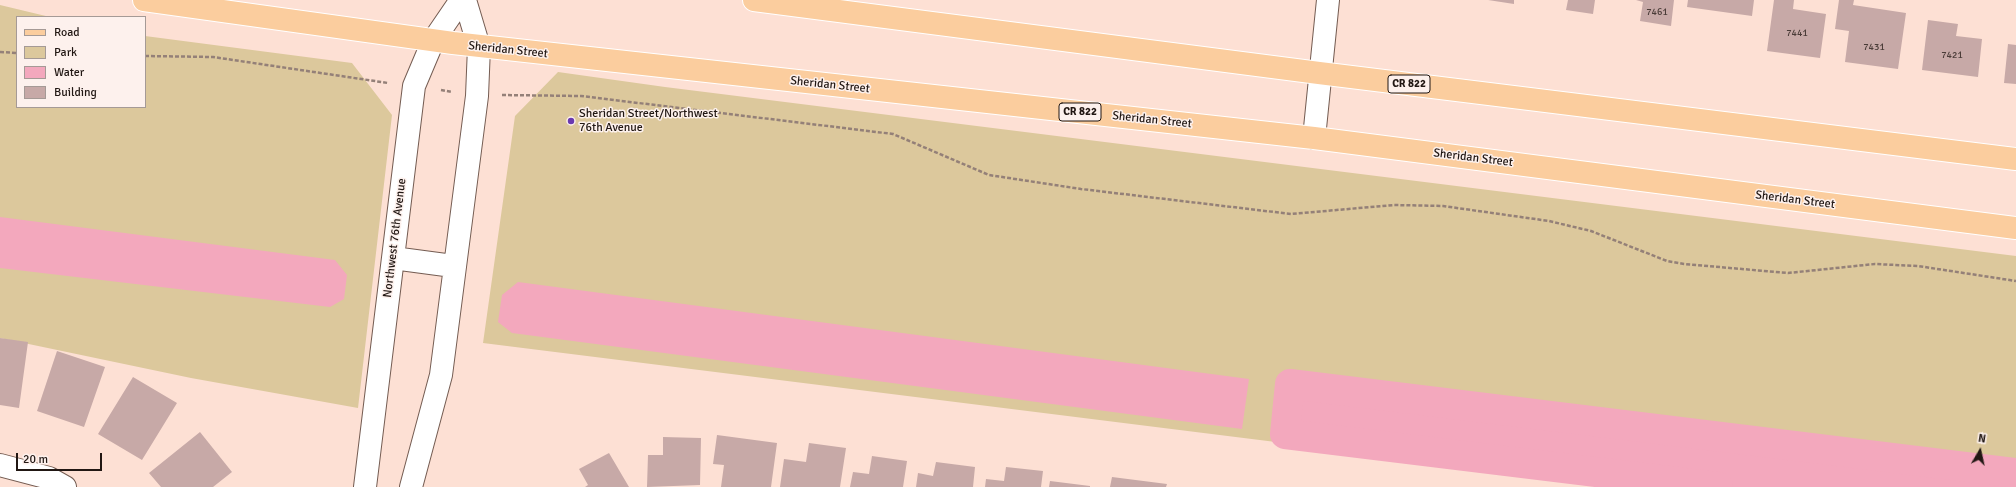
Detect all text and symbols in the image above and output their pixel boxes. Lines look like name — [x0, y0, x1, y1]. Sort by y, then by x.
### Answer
house number: 7461 — [1646, 6, 1668, 18]
legend — [16, 16, 146, 108]
text: Road — [54, 25, 80, 40]
house number: 7441 — [1786, 27, 1808, 39]
street label: Sheridan Street — [467, 39, 549, 61]
house number: 7431 — [1863, 41, 1885, 53]
text: Park — [54, 45, 77, 60]
house number: 7421 — [1941, 49, 1963, 61]
text: Water — [54, 65, 84, 80]
street label: Sheridan Street — [789, 74, 871, 96]
road number: CR 822 — [1388, 75, 1430, 93]
text: Building — [54, 85, 97, 100]
road number: CR 822 — [1059, 103, 1101, 121]
place label: Sheridan Street/Northwest 76th Avenue — [579, 107, 718, 135]
street label: Sheridan Street — [1111, 109, 1193, 131]
marker: Sheridan Street/Northwest 76th Avenue — [566, 116, 576, 126]
street label: Sheridan Street — [1432, 146, 1514, 170]
street label: Northwest 76th Avenue — [381, 178, 409, 298]
street label: Sheridan Street — [1754, 188, 1836, 212]
north arrow — [1960, 431, 2000, 471]
text: N — [1977, 432, 1987, 446]
scale bar — [18, 445, 104, 471]
text: 20 m — [23, 452, 48, 467]

